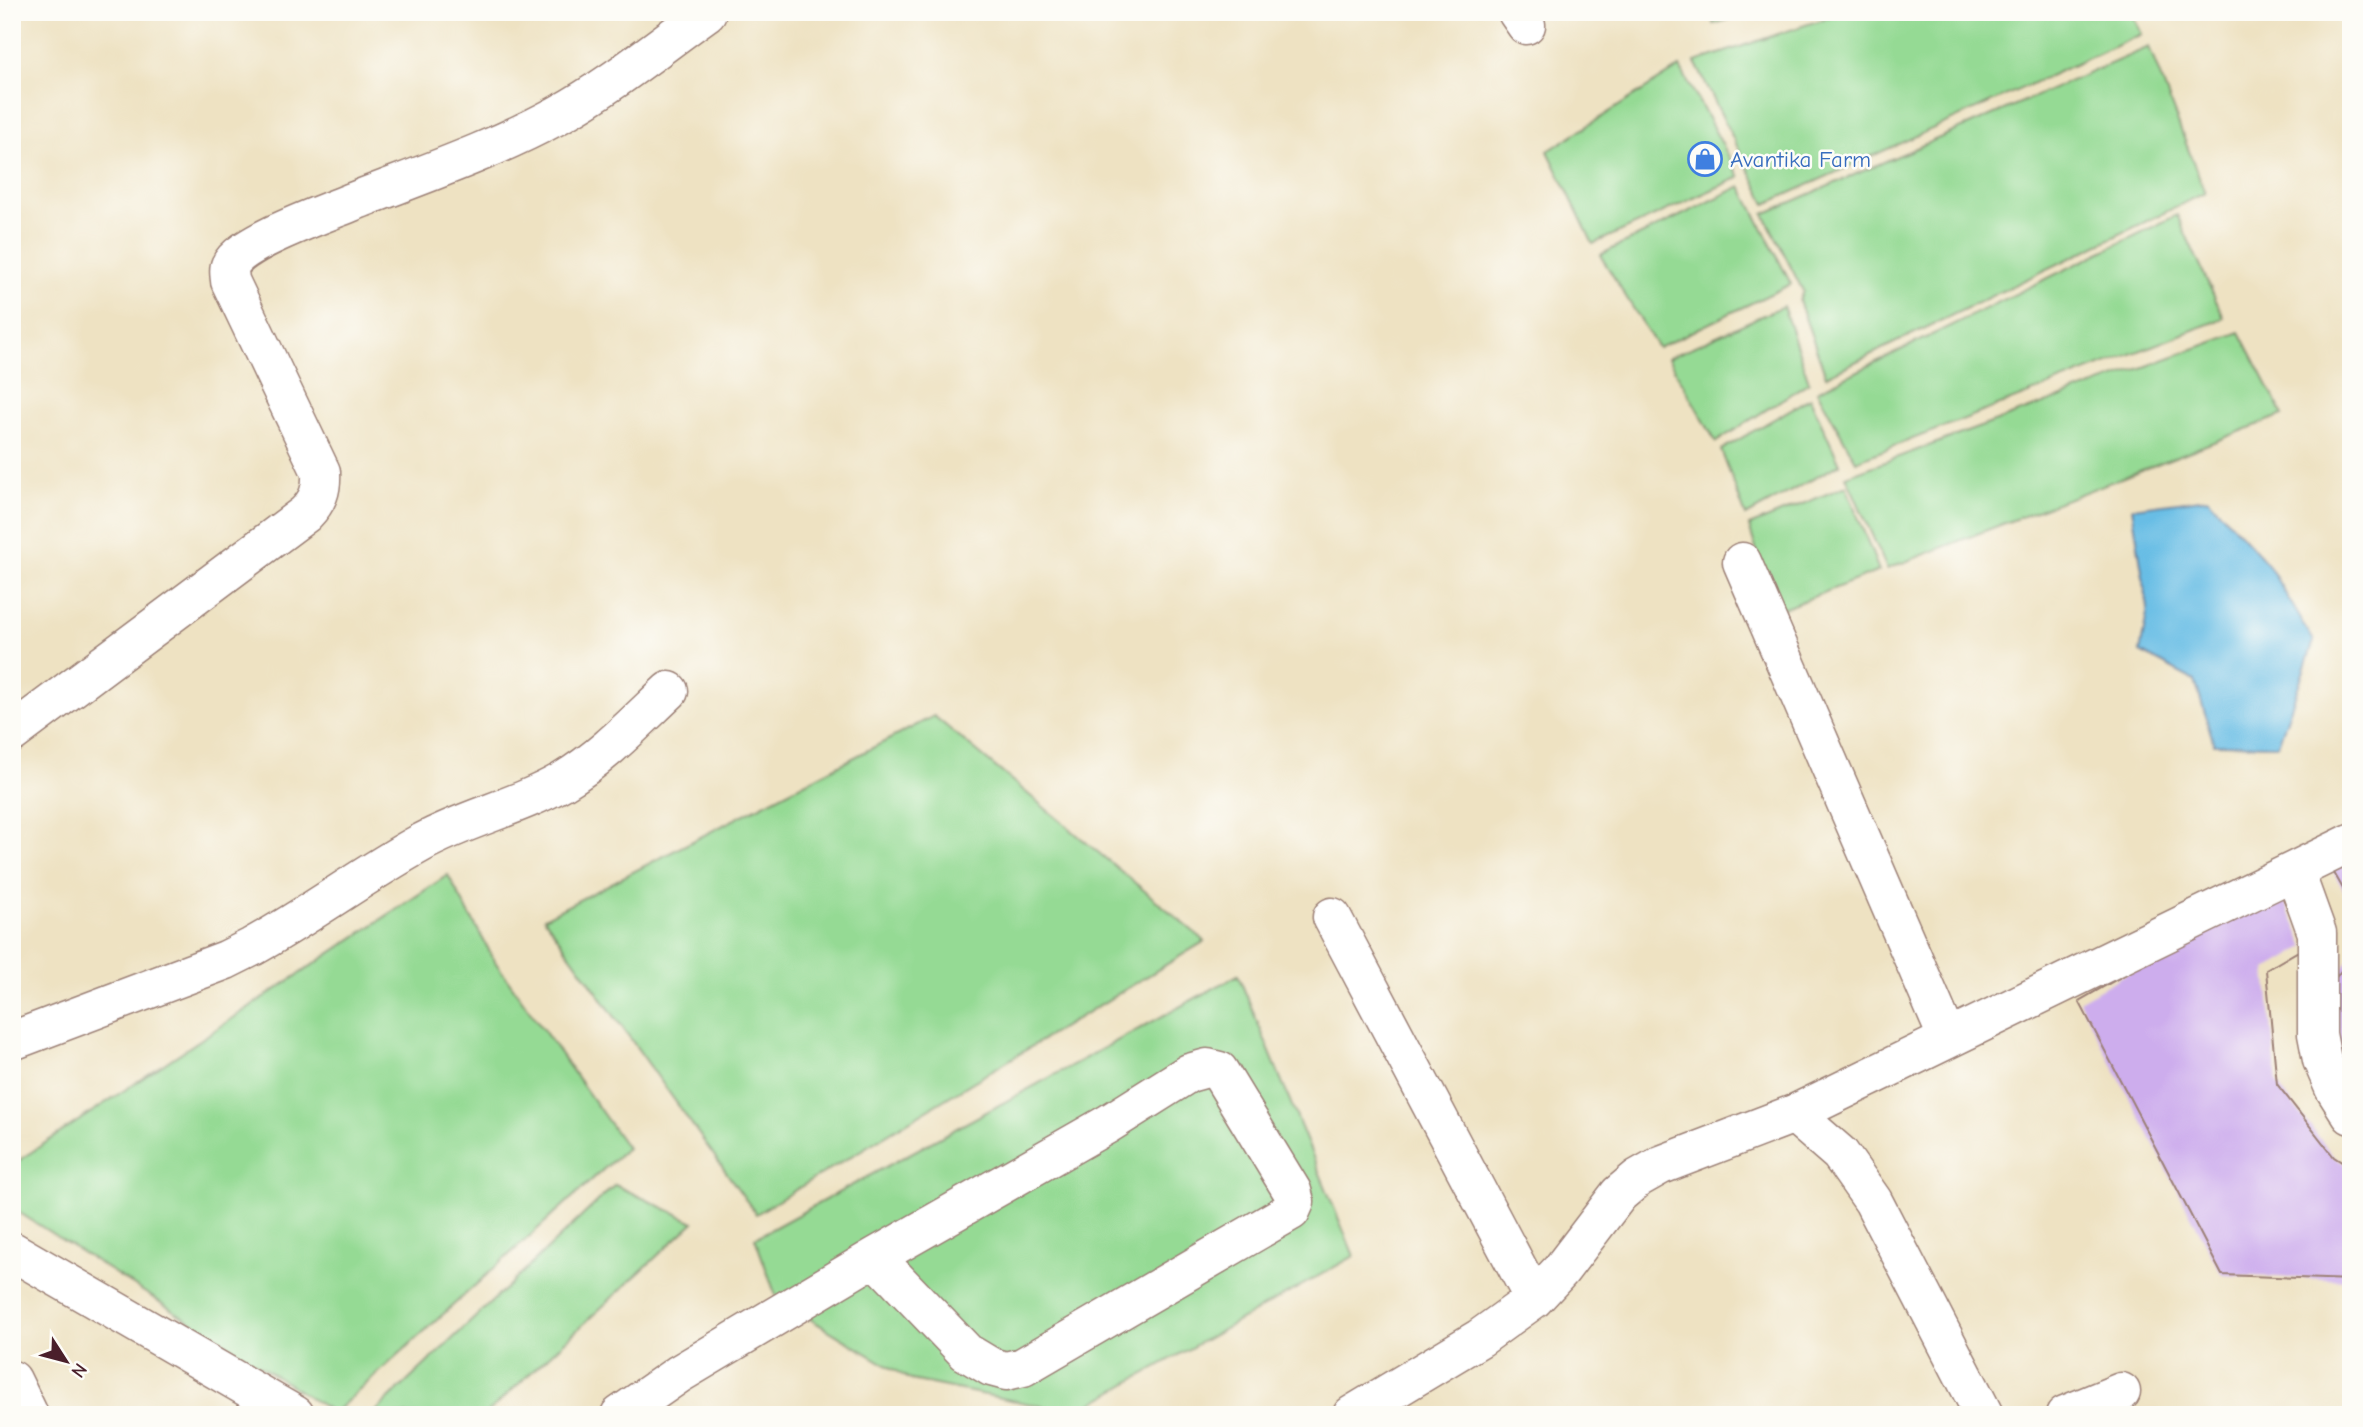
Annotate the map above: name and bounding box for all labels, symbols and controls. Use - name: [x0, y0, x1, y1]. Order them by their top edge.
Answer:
- shop icon: Avantika Farm: [1686, 140, 1724, 178]
- place label: Avantika Farm: [1730, 146, 1871, 173]
- north arrow: [32, 1326, 102, 1396]
- text: N: [66, 1359, 91, 1382]

